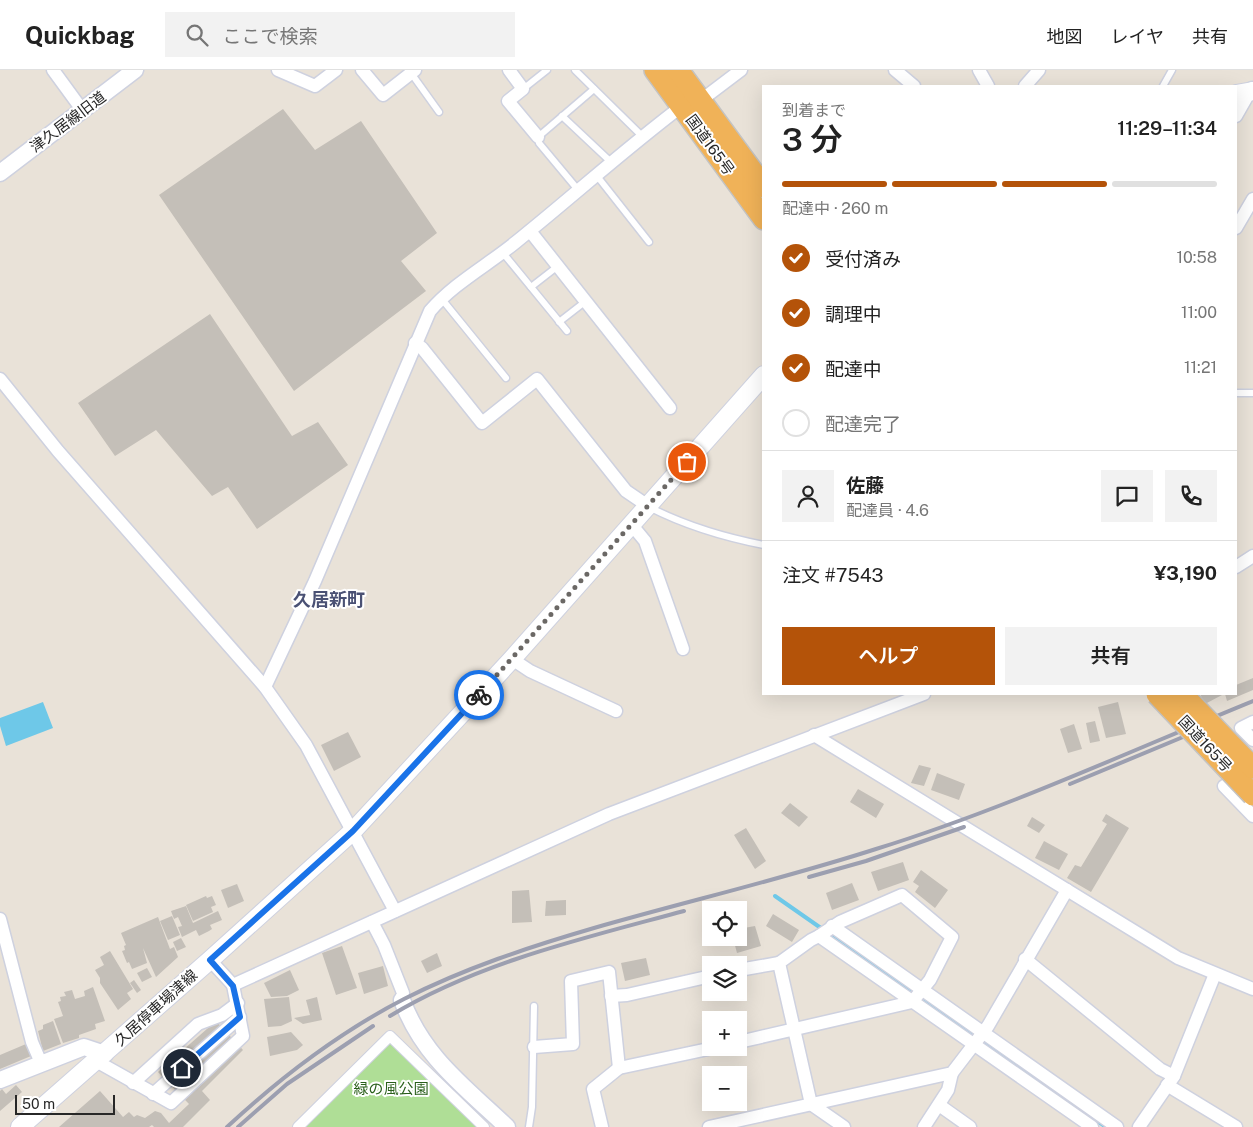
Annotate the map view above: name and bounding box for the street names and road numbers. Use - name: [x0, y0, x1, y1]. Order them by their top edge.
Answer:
- street label: 津久居線旧道: [27, 88, 109, 155]
- street label: 国道165号: [683, 111, 738, 178]
- street label: 国道165号: [1175, 712, 1235, 775]
- street label: 久居停車場津線: [111, 966, 200, 1049]

